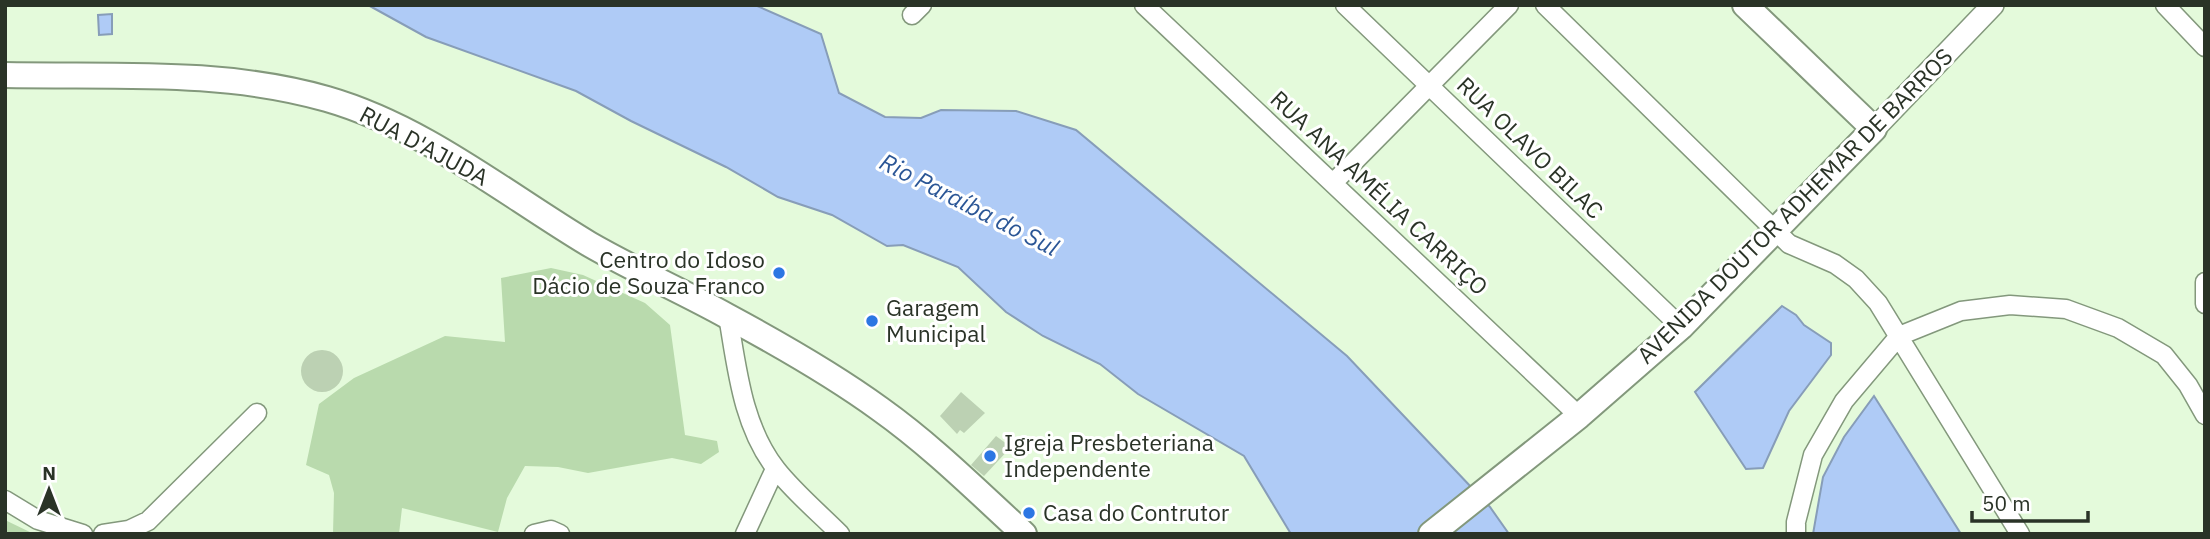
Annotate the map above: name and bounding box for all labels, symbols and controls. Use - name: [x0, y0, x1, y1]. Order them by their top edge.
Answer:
- street label: AVENIDA DOUTOR ADHEMAR DE BARROS: [1630, 41, 1959, 370]
- street label: RUA OLAVO BILAC: [1451, 70, 1610, 225]
- street label: RUA ANA AMÉLIA CARRIÇO: [1265, 84, 1495, 301]
- street label: RUA D'AJUDA: [355, 99, 494, 192]
- water label: Rio Paraíba do Sul: [875, 145, 1065, 263]
- place label: Centro do Idoso Dácio de Souza Franco: [532, 244, 765, 300]
- marker: Centro do Idoso Dácio de Souza Franco: [771, 265, 787, 281]
- place label: Garagem Municipal: [886, 292, 986, 348]
- marker: Garagem Municipal: [864, 313, 880, 329]
- place label: Igreja Presbeteriana Independente: [1004, 427, 1214, 483]
- marker: Igreja Presbeteriana Independente: [982, 448, 998, 464]
- north arrow: [14, 455, 84, 525]
- text: N: [42, 461, 56, 485]
- scale bar: [1972, 480, 2088, 524]
- text: 50 m: [1982, 489, 2031, 517]
- place label: Casa do Contrutor: [1043, 497, 1230, 527]
- marker: Casa do Contrutor: [1021, 505, 1037, 521]

